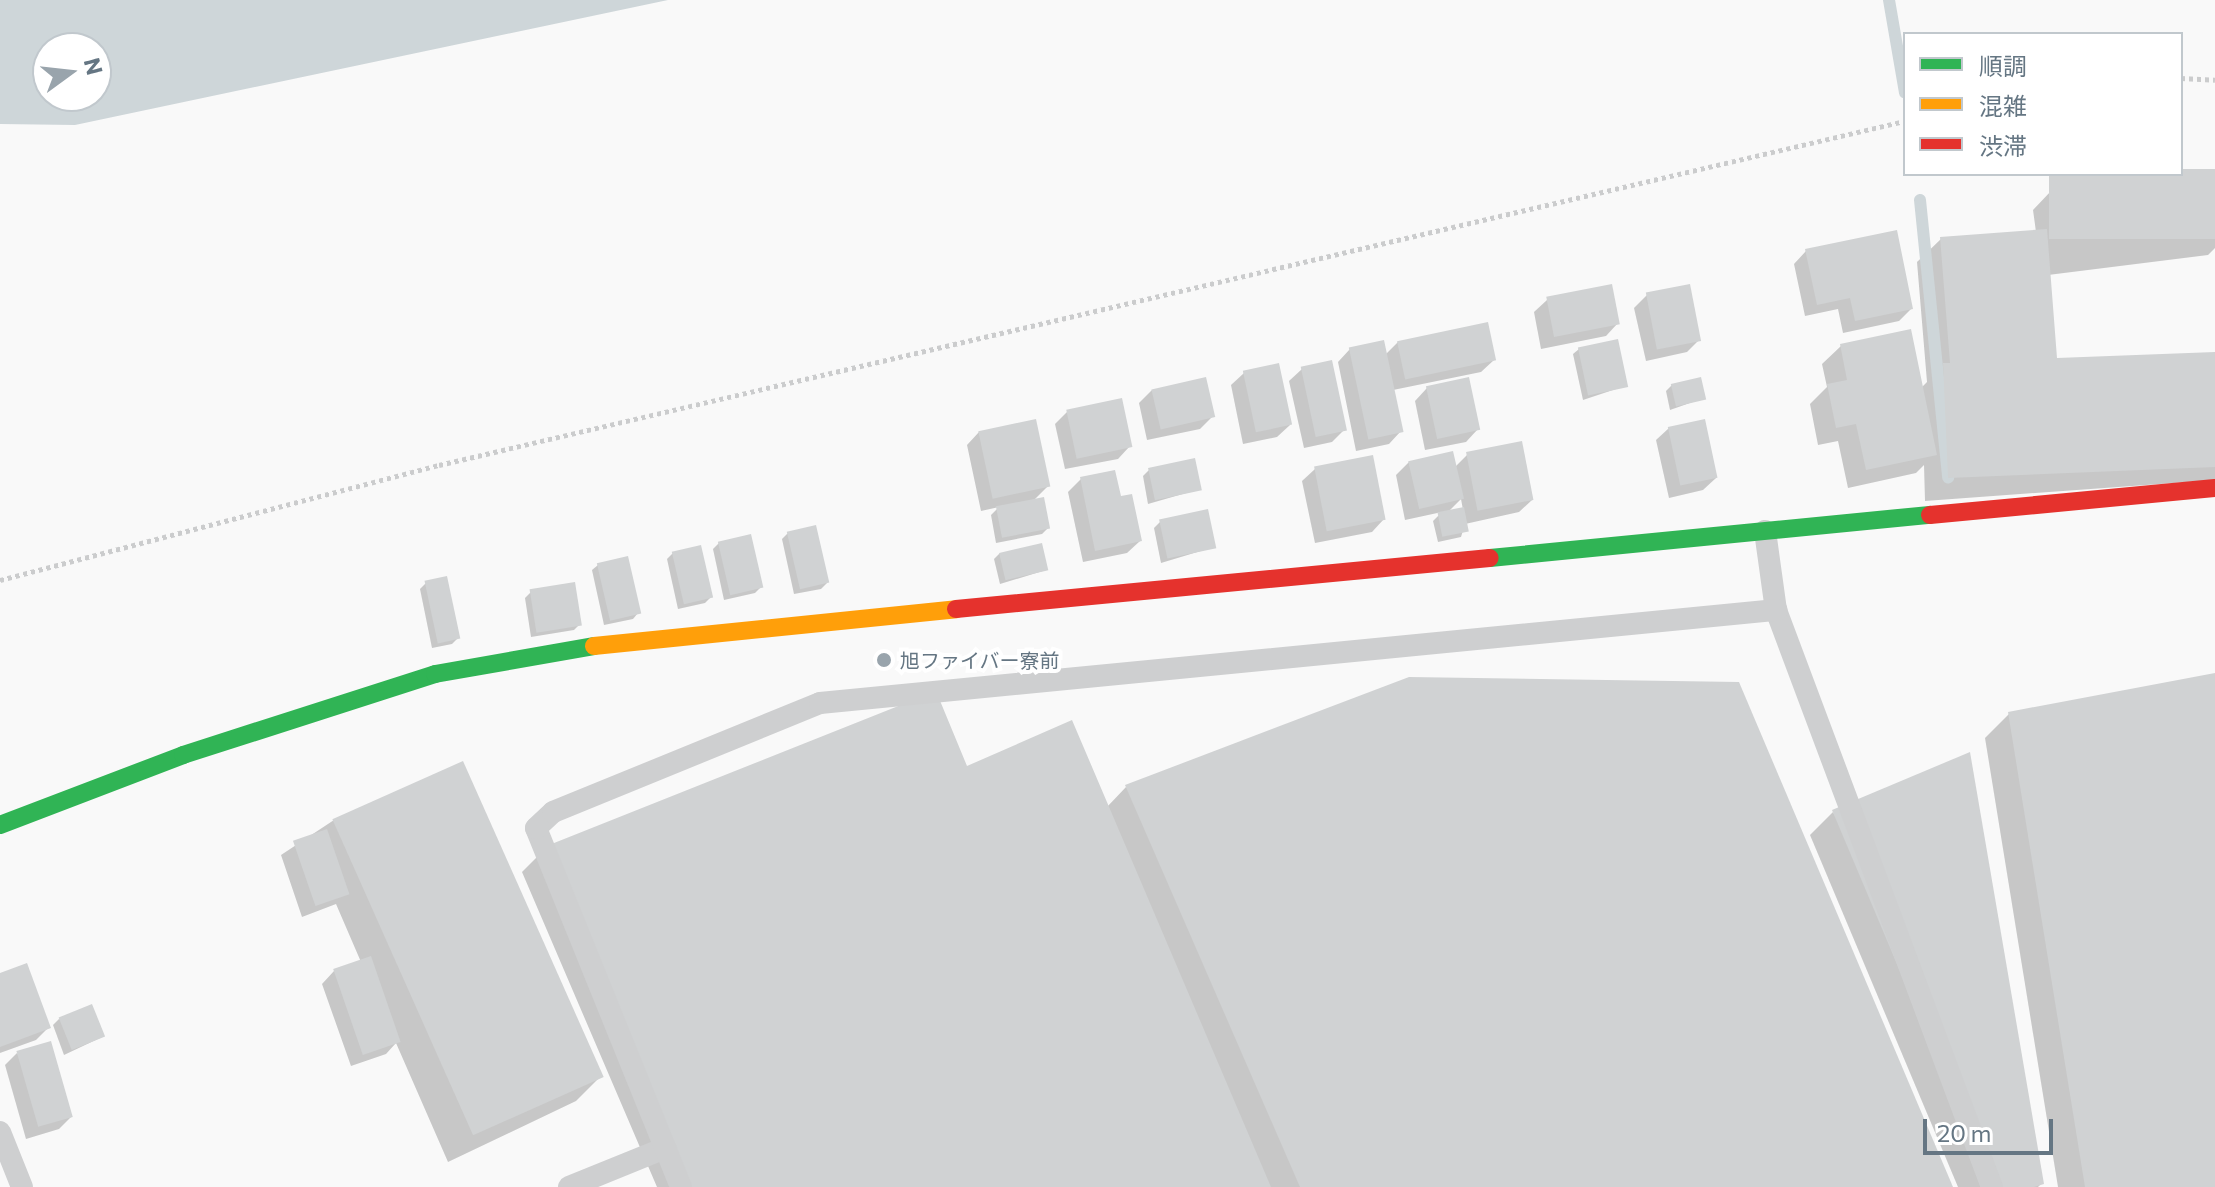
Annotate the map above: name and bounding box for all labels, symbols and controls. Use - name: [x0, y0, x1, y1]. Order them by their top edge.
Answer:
- north arrow: [32, 32, 112, 112]
- legend: [1903, 32, 2183, 176]
- text: 順調: [1979, 51, 2027, 80]
- text: N: [79, 55, 109, 78]
- text: 混雑: [1979, 91, 2027, 120]
- text: 渋滞: [1979, 131, 2027, 160]
- place label: 旭ファイバー寮前: [900, 648, 1060, 672]
- marker: 旭ファイバー寮前: [875, 651, 893, 669]
- scale bar: [1927, 1103, 2057, 1153]
- text: 20 m: [1937, 1118, 1991, 1147]

